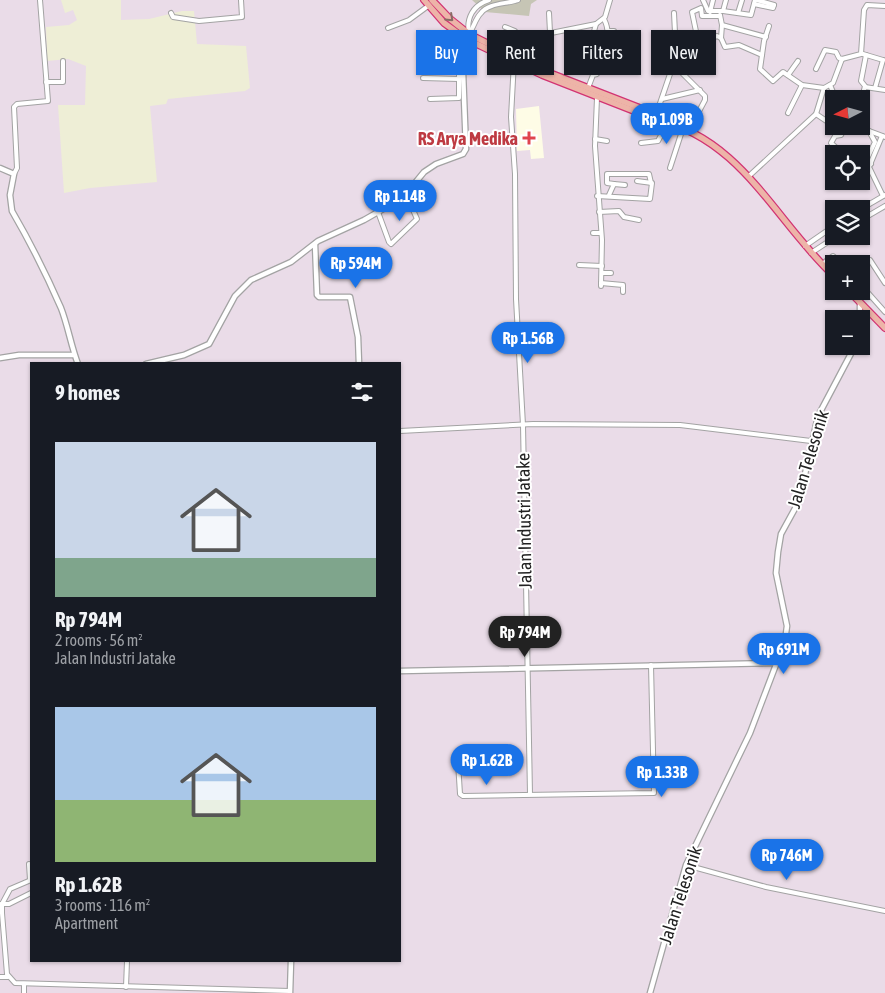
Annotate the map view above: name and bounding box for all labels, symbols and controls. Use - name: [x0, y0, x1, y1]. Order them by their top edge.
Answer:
- one-way arrow: [444, 12, 453, 21]
- chip: Buy: [416, 30, 477, 75]
- chip: Rent: [487, 30, 554, 75]
- chip: Filters: [564, 30, 641, 75]
- chip: New: [651, 30, 716, 75]
- north arrow: [825, 90, 870, 135]
- map controls: [825, 90, 870, 355]
- pin: Rp 1.09B: [615, 102, 719, 145]
- text: Rp 1.09B: [642, 110, 692, 128]
- place label: RS Arya Medika: [418, 128, 518, 149]
- marker: RS Arya Medika: [522, 131, 536, 145]
- button: locate: [825, 145, 870, 190]
- pin: Rp 1.14B: [348, 180, 452, 222]
- text: Rp 1.14B: [375, 187, 425, 205]
- button: layers: [825, 200, 870, 245]
- pin: Rp 594M: [310, 246, 402, 289]
- text: Rp 594M: [330, 254, 382, 272]
- button: +: [825, 255, 870, 300]
- button: −: [825, 310, 870, 355]
- pin: Rp 1.56B: [476, 322, 580, 364]
- text: Rp 1.56B: [503, 329, 553, 347]
- icon: filters: [348, 378, 376, 406]
- text: 9 homes: [55, 380, 120, 404]
- street label: Jalan Telesonik: [783, 407, 833, 511]
- street label: Jalan Industri Jatake: [512, 453, 536, 589]
- icon: home: [171, 475, 261, 565]
- text: Rp 794M: [55, 607, 122, 631]
- pin: Rp 794M: [479, 616, 571, 658]
- text: Rp 794M: [499, 623, 551, 641]
- text: 2 rooms · 56 m²: [55, 631, 143, 649]
- pin: Rp 691M: [738, 632, 830, 675]
- text: Rp 691M: [758, 640, 810, 658]
- text: Jalan Industri Jatake: [55, 649, 176, 667]
- icon: home: [171, 740, 261, 830]
- pin: Rp 1.62B: [435, 744, 539, 786]
- text: Rp 1.62B: [462, 751, 512, 769]
- pin: Rp 1.33B: [610, 756, 714, 798]
- text: Rp 1.33B: [637, 763, 687, 781]
- pin: Rp 746M: [741, 838, 833, 881]
- street label: Jalan Telesonik: [654, 843, 706, 947]
- text: Rp 746M: [761, 846, 813, 864]
- text: Rp 1.62B: [55, 872, 122, 896]
- text: 3 rooms · 116 m²: [55, 896, 150, 914]
- text: Apartment: [55, 914, 118, 932]

